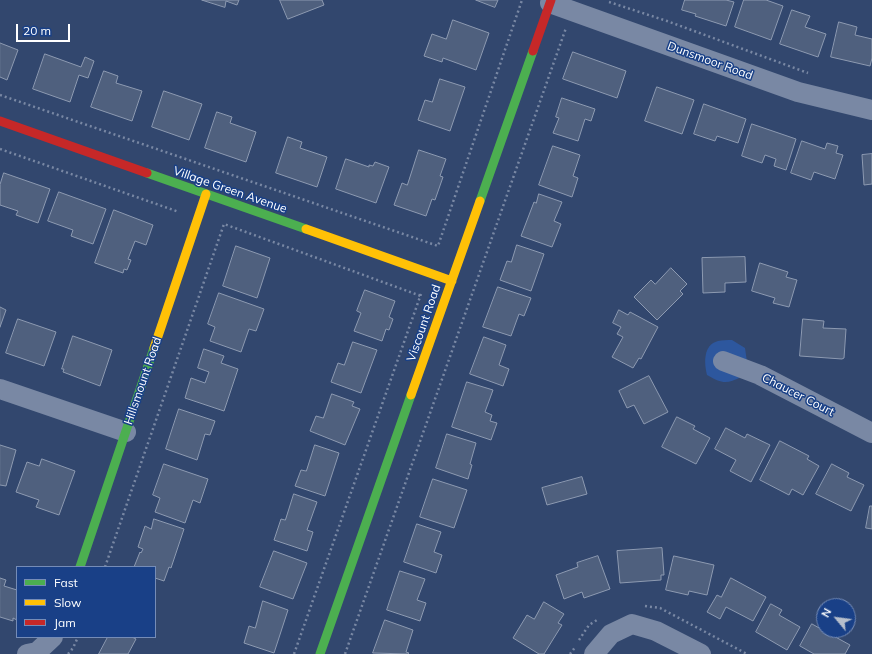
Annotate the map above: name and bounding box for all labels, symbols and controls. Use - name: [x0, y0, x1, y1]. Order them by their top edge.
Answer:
- scale bar: [18, 16, 72, 42]
- text: 20 m: [23, 23, 51, 38]
- street label: Dunsmoor Road: [665, 39, 755, 83]
- street label: Village Green Avenue: [171, 164, 289, 216]
- street label: Viscount Road: [404, 283, 444, 363]
- street label: Hillsmount Road: [121, 335, 165, 427]
- street label: Chaucer Court: [759, 371, 837, 419]
- legend: [16, 566, 156, 638]
- text: Fast: [54, 575, 78, 590]
- text: Slow: [54, 595, 82, 610]
- north arrow: [816, 598, 856, 638]
- text: N: [818, 606, 835, 620]
- text: Jam: [54, 615, 76, 630]

